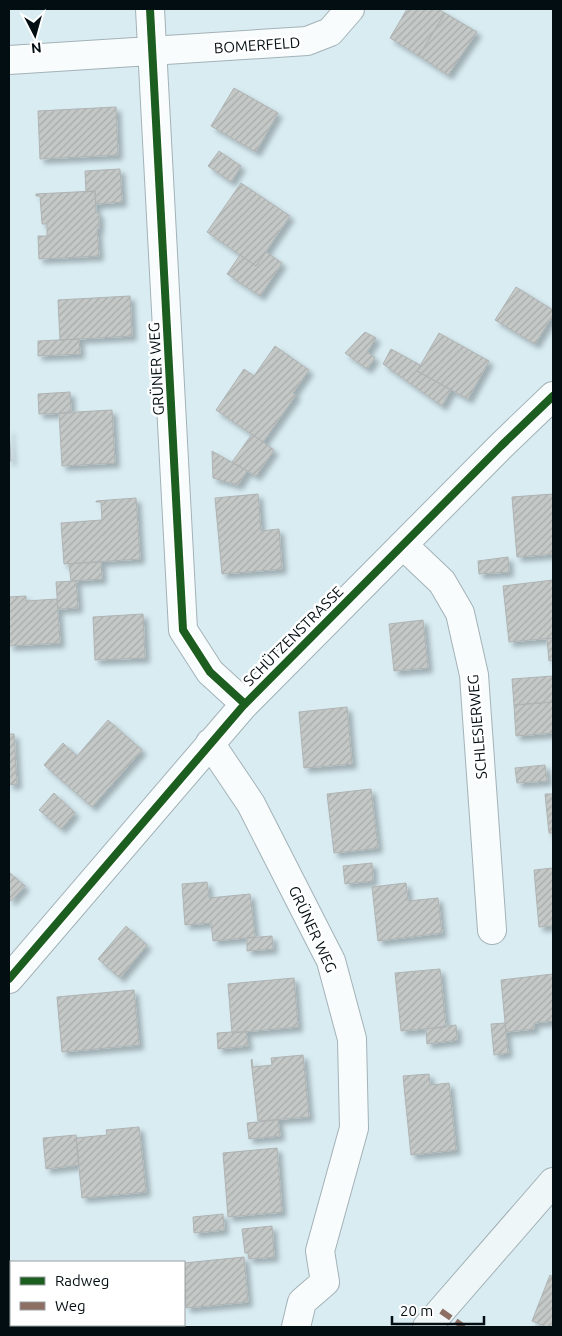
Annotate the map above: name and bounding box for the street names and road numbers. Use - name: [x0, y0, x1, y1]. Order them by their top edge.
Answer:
- street label: BOMERFELD: [213, 34, 301, 56]
- street label: GRÜNER WEG: [145, 322, 167, 416]
- street label: SCHÜTZENSTRASSE: [240, 583, 346, 689]
- street label: SCHLESIERWEG: [464, 674, 490, 780]
- street label: GRÜNER WEG: [286, 883, 340, 975]

